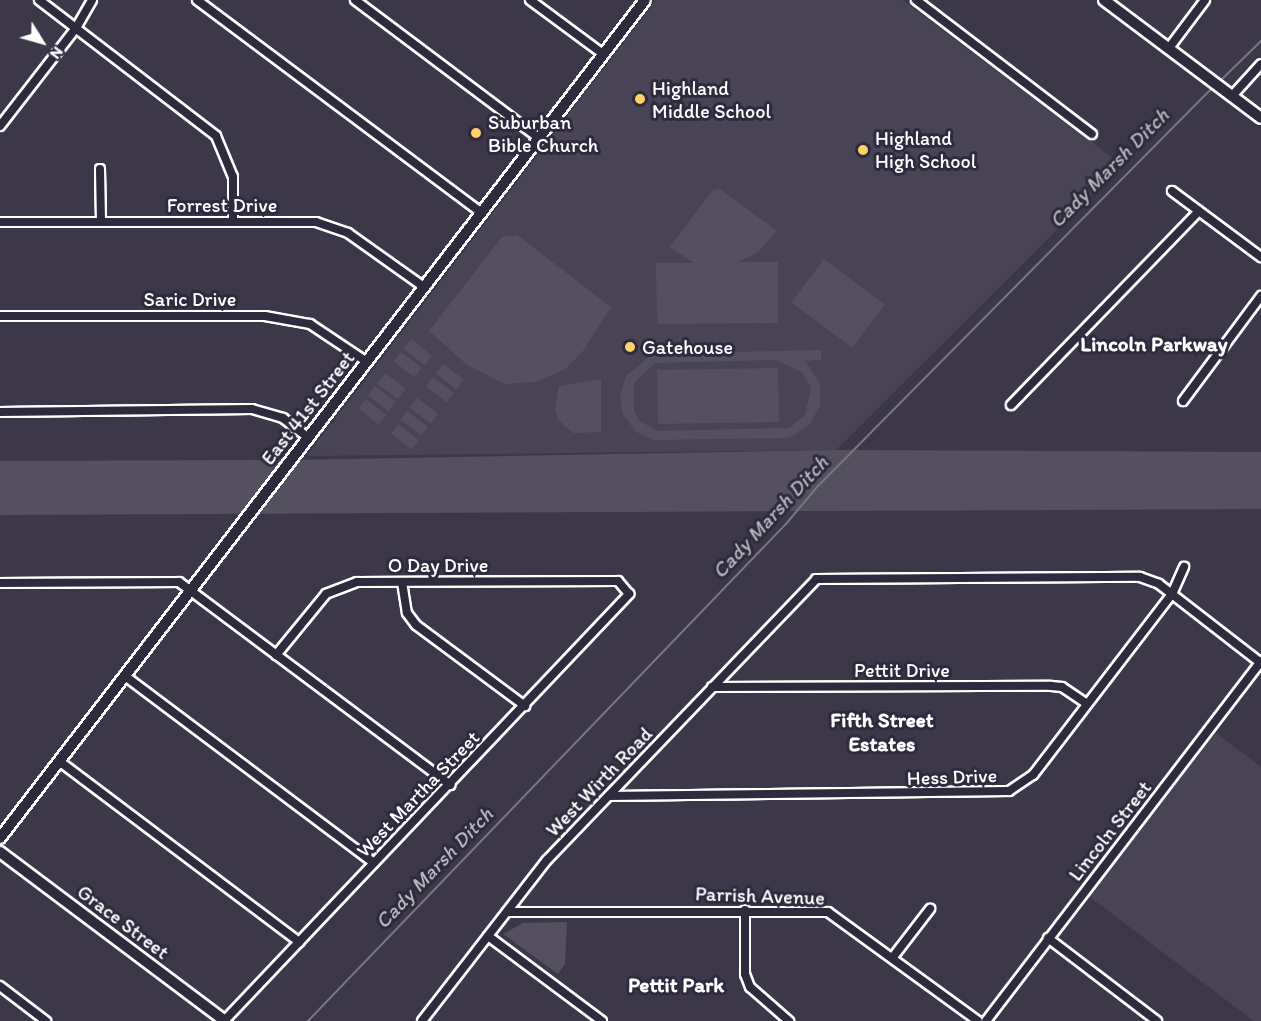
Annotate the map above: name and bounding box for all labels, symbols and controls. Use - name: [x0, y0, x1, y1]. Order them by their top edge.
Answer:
- north arrow: [12, 12, 72, 72]
- text: N: [46, 43, 68, 63]
- place label: Highland Middle School: [652, 76, 771, 123]
- marker: Highland Middle School: [633, 92, 647, 106]
- water label: Cady Marsh Ditch: [1044, 103, 1174, 233]
- place label: Suburban Bible Church: [488, 110, 598, 157]
- marker: Suburban Bible Church: [469, 126, 483, 140]
- place label: Highland High School: [875, 126, 976, 173]
- marker: Highland High School: [856, 143, 870, 157]
- street label: Forrest Drive: [167, 193, 277, 217]
- street label: Saric Drive: [143, 287, 237, 311]
- district label: Lincoln Parkway: [1081, 331, 1227, 357]
- place label: Gatehouse: [642, 335, 733, 359]
- marker: Gatehouse: [623, 340, 637, 354]
- street label: East 41st Street: [256, 346, 360, 470]
- water label: Cady Marsh Ditch: [706, 450, 834, 584]
- street label: O Day Drive: [387, 553, 489, 577]
- street label: Pettit Drive: [854, 658, 950, 682]
- district label: Fifth Street Estates: [830, 707, 934, 757]
- street label: West Wirth Road: [541, 722, 657, 842]
- street label: West Martha Street: [352, 726, 484, 862]
- street label: Hess Drive: [906, 763, 998, 791]
- street label: Lincoln Street: [1064, 776, 1156, 886]
- water label: Cady Marsh Ditch: [370, 802, 498, 934]
- street label: Grace Street: [73, 880, 173, 964]
- street label: Parrish Avenue: [695, 882, 825, 910]
- district label: Pettit Park: [628, 972, 724, 998]

